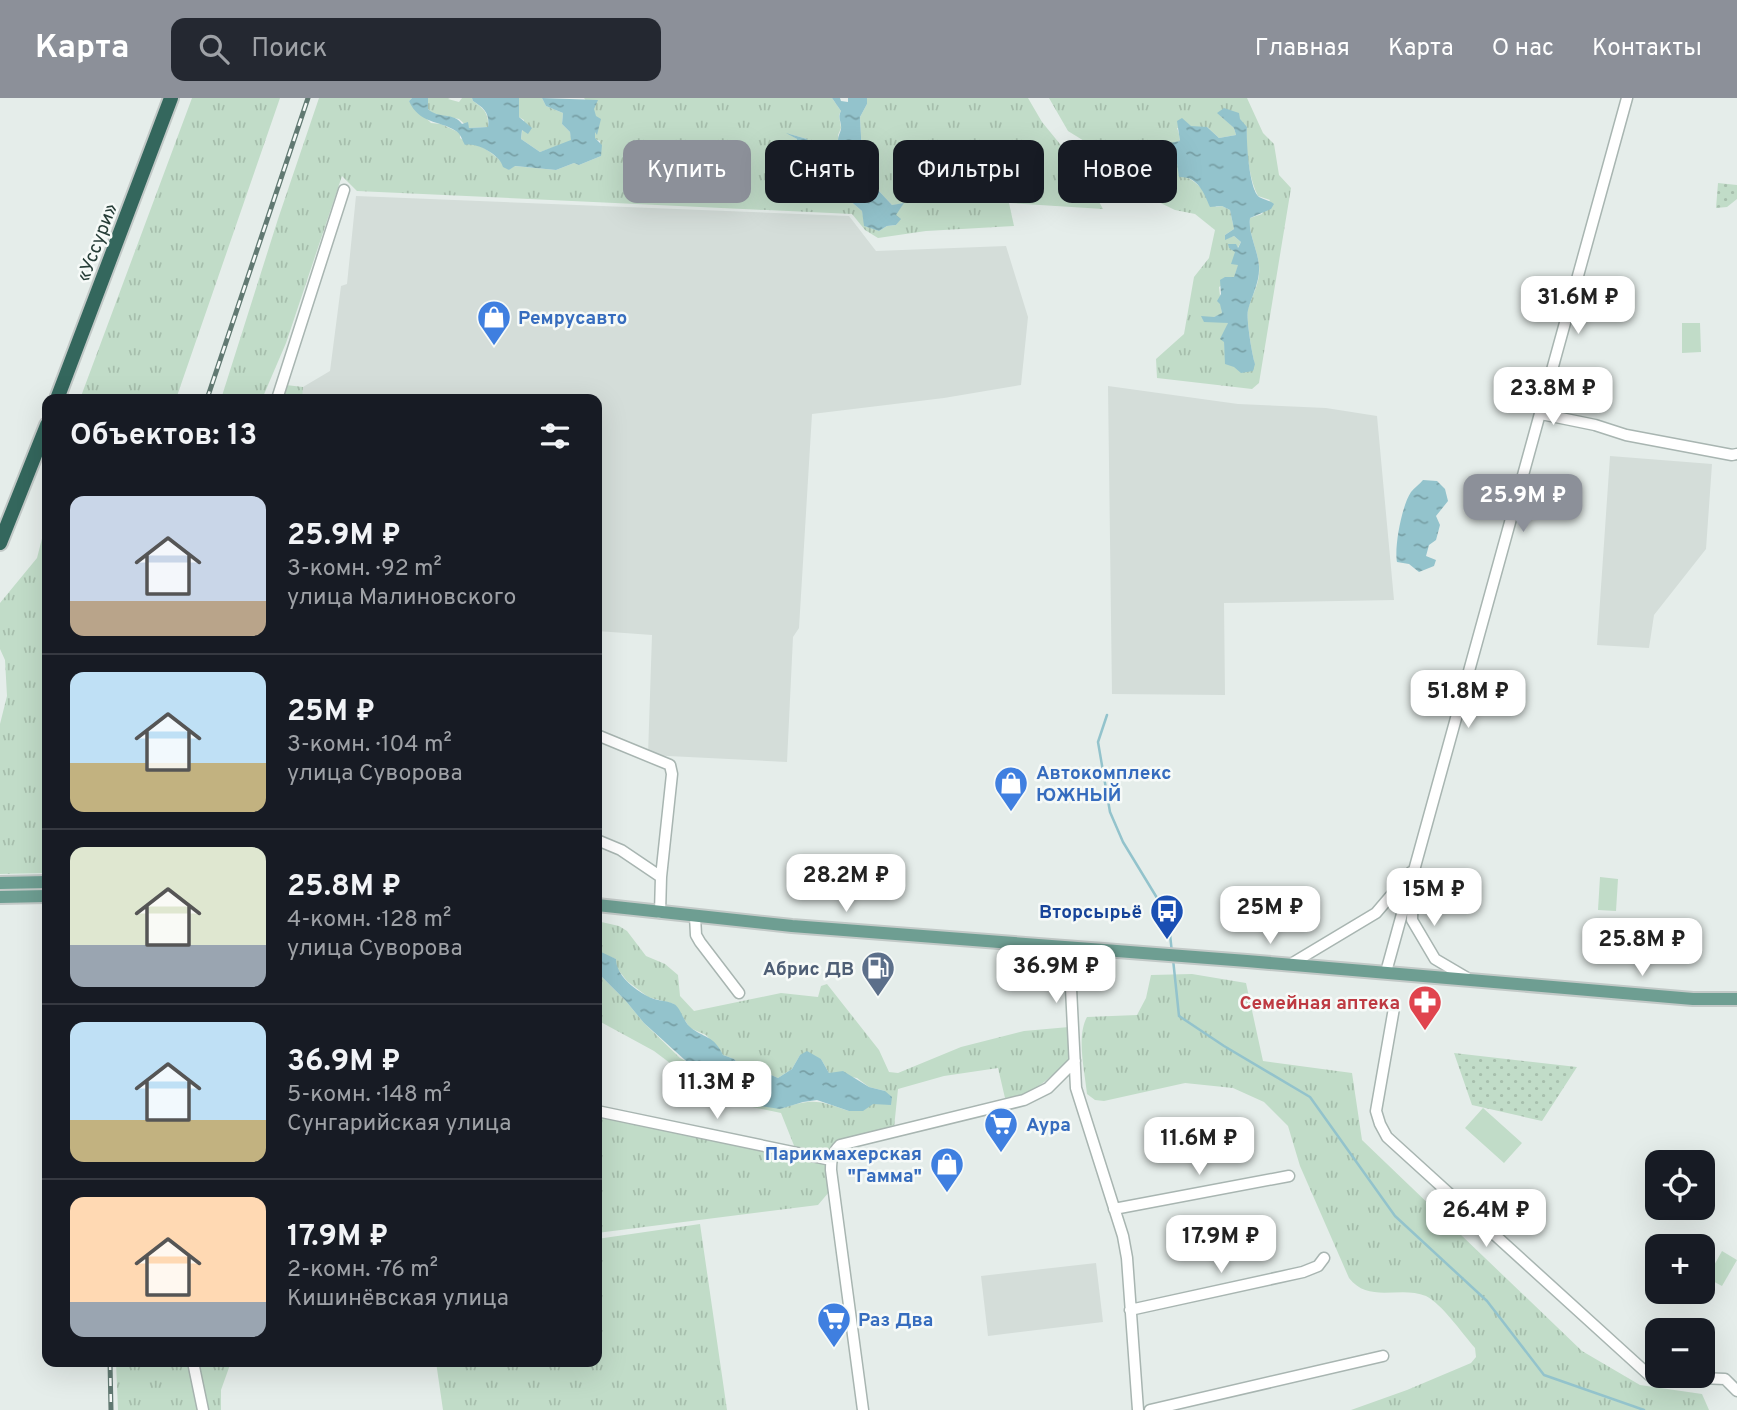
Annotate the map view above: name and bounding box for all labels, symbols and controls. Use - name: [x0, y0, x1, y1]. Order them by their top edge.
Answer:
- search box: [171, 18, 661, 81]
- text: Карта: [35, 28, 129, 70]
- icon: search: [195, 30, 233, 68]
- text: Поиск: [251, 33, 327, 66]
- text: Главная: [1255, 34, 1350, 64]
- text: Карта: [1388, 34, 1454, 64]
- text: О нас: [1492, 34, 1554, 64]
- text: Контакты: [1592, 34, 1702, 64]
- chip: Купить: [623, 140, 751, 203]
- chip: Снять: [765, 140, 879, 203]
- chip: Фильтры: [893, 140, 1044, 203]
- chip: Новое: [1058, 140, 1177, 203]
- street label: «Уссури»: [72, 200, 124, 285]
- pin: 31.6M ₽: [1513, 276, 1643, 336]
- text: 31.6M ₽: [1537, 284, 1619, 313]
- shop icon: Ремрусавто: [475, 298, 513, 347]
- place label: Ремрусавто: [518, 307, 627, 331]
- pin: 23.8M ₽: [1488, 368, 1618, 427]
- text: 23.8M ₽: [1510, 375, 1596, 404]
- icon: filters: [536, 417, 574, 455]
- text: Объектов: 13: [70, 418, 257, 455]
- pin: 25.9M ₽: [1458, 474, 1588, 534]
- text: 25.9M ₽: [1479, 482, 1567, 511]
- text: 25.9M ₽: [287, 518, 401, 555]
- icon: home: [126, 524, 210, 608]
- text: 3-комн. · 92 m²: [287, 555, 442, 584]
- text: улица Малиновского: [287, 584, 516, 613]
- pin: 51.8M ₽: [1403, 670, 1533, 730]
- text: 51.8M ₽: [1427, 678, 1509, 707]
- text: 25M ₽: [287, 694, 375, 731]
- icon: home: [126, 700, 210, 784]
- text: 3-комн. · 104 m²: [287, 731, 452, 760]
- text: улица Суворова: [287, 760, 463, 789]
- place label: Автокомплекс ЮЖНЫЙ: [1036, 762, 1172, 808]
- shop icon: Автокомплекс ЮЖНЫЙ: [992, 764, 1030, 813]
- pin: 28.2M ₽: [781, 854, 911, 914]
- text: 28.2M ₽: [802, 862, 890, 891]
- pin: 15M ₽: [1385, 868, 1483, 928]
- text: 25.8M ₽: [287, 869, 401, 906]
- icon: home: [126, 875, 210, 959]
- text: 15M ₽: [1403, 876, 1465, 905]
- pin: 25M ₽: [1221, 886, 1319, 946]
- bus stop icon: Вторсырьё: [1148, 892, 1186, 941]
- text: 25M ₽: [1236, 894, 1304, 923]
- place label: Вторсырьё: [1039, 901, 1142, 925]
- text: 4-комн. · 128 m²: [287, 906, 451, 935]
- pin: 25.8M ₽: [1577, 918, 1707, 978]
- text: 25.8M ₽: [1598, 926, 1686, 955]
- text: улица Суворова: [287, 935, 463, 964]
- pin: 36.9M ₽: [991, 946, 1121, 1005]
- fuel station icon: Абрис ДВ: [859, 949, 897, 998]
- text: 36.9M ₽: [1012, 953, 1100, 982]
- place label: Абрис ДВ: [763, 958, 854, 982]
- pharmacy icon: Семейная аптека: [1406, 983, 1444, 1032]
- place label: Семейная аптека: [1239, 992, 1400, 1016]
- text: 36.9M ₽: [287, 1044, 401, 1081]
- icon: home: [126, 1050, 210, 1134]
- pin: 11.3M ₽: [652, 1062, 782, 1121]
- text: 11.3M ₽: [678, 1069, 756, 1098]
- text: 5-комн. · 148 m²: [287, 1081, 451, 1110]
- supermarket icon: Аура: [982, 1105, 1020, 1154]
- text: Сунгарийская улица: [287, 1110, 511, 1139]
- place label: Аура: [1026, 1114, 1071, 1138]
- pin: 11.6M ₽: [1134, 1118, 1264, 1177]
- text: 11.6M ₽: [1160, 1125, 1238, 1154]
- place label: Парикмахерская "Гамма": [765, 1143, 922, 1189]
- shop icon: Парикмахерская "Гамма": [928, 1145, 966, 1194]
- map controls: [1645, 1150, 1715, 1388]
- button: locate: [1645, 1150, 1715, 1220]
- pin: 26.4M ₽: [1421, 1190, 1551, 1249]
- text: 26.4M ₽: [1442, 1197, 1530, 1226]
- pin: 17.9M ₽: [1156, 1216, 1286, 1275]
- text: 17.9M ₽: [287, 1219, 388, 1256]
- text: 17.9M ₽: [1182, 1223, 1260, 1252]
- icon: home: [126, 1225, 210, 1309]
- button: +: [1645, 1234, 1715, 1304]
- text: 2-комн. · 76 m²: [287, 1256, 438, 1285]
- text: Кишинёвская улица: [287, 1285, 509, 1314]
- supermarket icon: Раз Два: [815, 1300, 853, 1349]
- place label: Раз Два: [858, 1309, 933, 1333]
- button: −: [1645, 1318, 1715, 1388]

